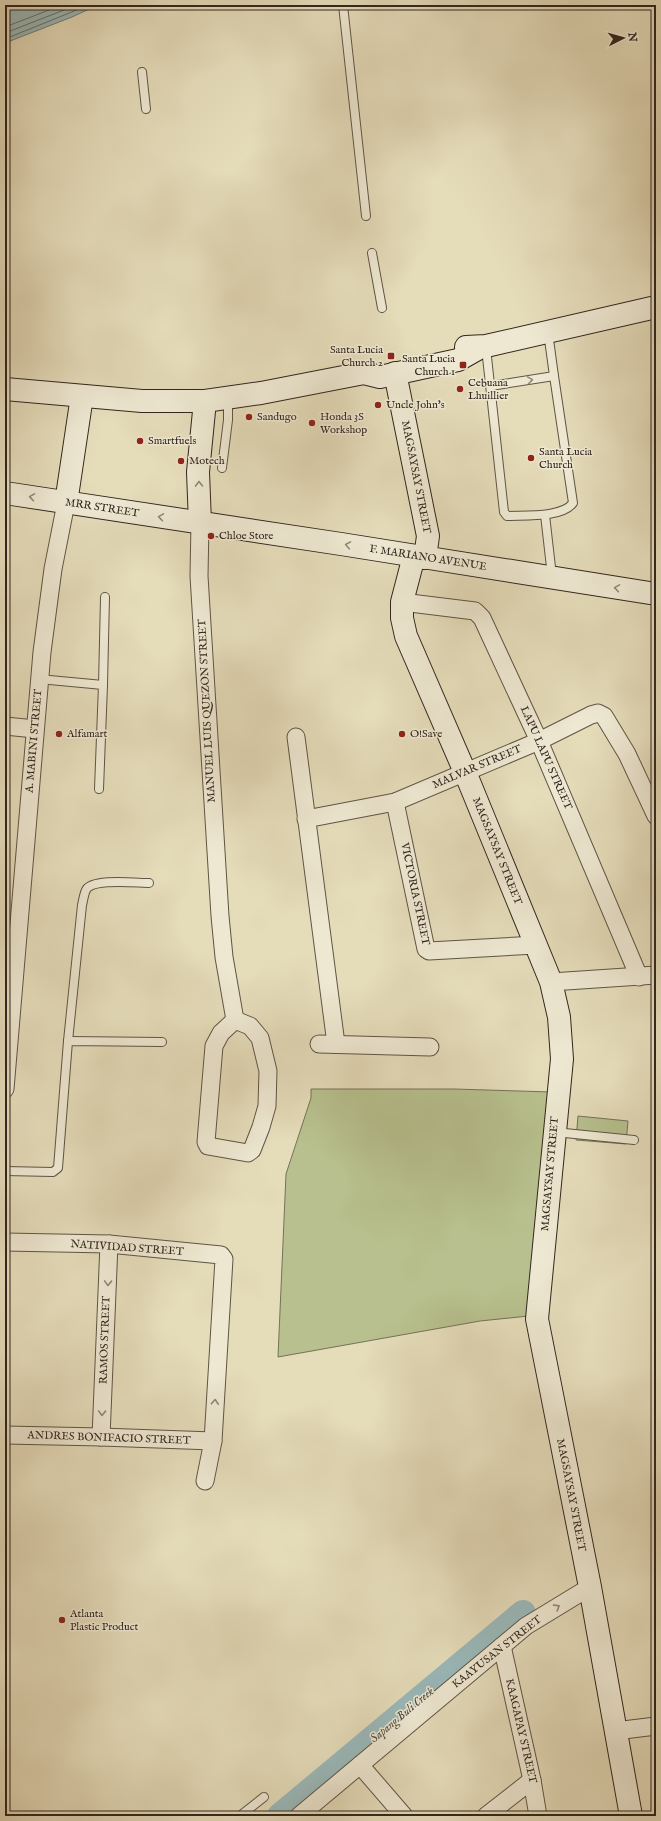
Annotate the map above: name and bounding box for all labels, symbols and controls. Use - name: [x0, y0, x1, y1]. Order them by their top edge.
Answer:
- north arrow: [603, 18, 643, 58]
- text: N: [624, 31, 639, 43]
- place label: Santa Lucia Church 2: [330, 343, 383, 370]
- marker: Santa Lucia Church 2: [386, 351, 396, 361]
- place label: Santa Lucia Church 1: [402, 352, 455, 379]
- marker: Santa Lucia Church 1: [458, 360, 468, 370]
- place label: Cebuana Lhuillier: [468, 376, 508, 403]
- one-way arrow: [527, 376, 533, 385]
- marker: Cebuana Lhuillier: [455, 384, 465, 394]
- place label: Uncle John's: [386, 398, 445, 412]
- marker: Uncle John's: [373, 400, 383, 410]
- place label: Sandugo: [257, 410, 297, 424]
- place label: Honda 3S Workshop: [320, 410, 367, 437]
- marker: Sandugo: [244, 412, 254, 422]
- marker: Honda 3S Workshop: [307, 418, 317, 428]
- street label: MAGSAYSAY STREET: [398, 419, 434, 535]
- place label: Smartfuels: [148, 434, 196, 448]
- marker: Smartfuels: [135, 436, 145, 446]
- place label: Santa Lucia Church: [539, 445, 592, 472]
- marker: Santa Lucia Church: [526, 453, 536, 463]
- place label: Motech: [189, 454, 225, 468]
- marker: Motech: [176, 456, 186, 466]
- one-way arrow: [194, 481, 203, 487]
- one-way arrow: [29, 493, 36, 502]
- street label: MRR STREET: [64, 495, 140, 521]
- one-way arrow: [158, 513, 164, 522]
- place label: Chloe Store: [219, 529, 273, 543]
- marker: Chloe Store: [206, 531, 216, 541]
- one-way arrow: [345, 541, 351, 550]
- street label: F. MARIANO AVENUE: [368, 542, 488, 574]
- one-way arrow: [614, 584, 621, 593]
- street label: MANUEL LUIS QUEZON STREET: [195, 619, 219, 803]
- street label: A. MABINI STREET: [22, 689, 46, 794]
- street label: LAPU LAPU STREET: [517, 704, 575, 812]
- place label: Alfamart: [66, 727, 107, 741]
- place label: O!Save: [410, 727, 442, 741]
- marker: Alfamart: [54, 729, 64, 739]
- marker: O!Save: [397, 729, 407, 739]
- street label: MALVAR STREET: [430, 742, 524, 792]
- street label: MAGSAYSAY STREET: [469, 795, 525, 907]
- street label: VICTORIA STREET: [397, 840, 433, 947]
- street label: MAGSAYSAY STREET: [538, 1116, 562, 1232]
- street label: NATIVIDAD STREET: [70, 1237, 184, 1259]
- one-way arrow: [103, 1280, 112, 1286]
- street label: RAMOS STREET: [96, 1296, 114, 1384]
- one-way arrow: [211, 1399, 219, 1405]
- one-way arrow: [98, 1410, 107, 1416]
- street label: ANDRES BONIFACIO STREET: [26, 1428, 191, 1448]
- street label: MAGSAYSAY STREET: [553, 1437, 589, 1553]
- one-way arrow: [553, 1605, 560, 1612]
- place label: Atlanta Plastic Product: [69, 1607, 138, 1634]
- street label: KAAYUSAN STREET: [449, 1613, 545, 1691]
- marker: Atlanta Plastic Product: [57, 1615, 67, 1625]
- street label: KAAGAPAY STREET: [502, 1677, 540, 1785]
- water label: Sapang Buli Creek: [367, 1684, 438, 1747]

